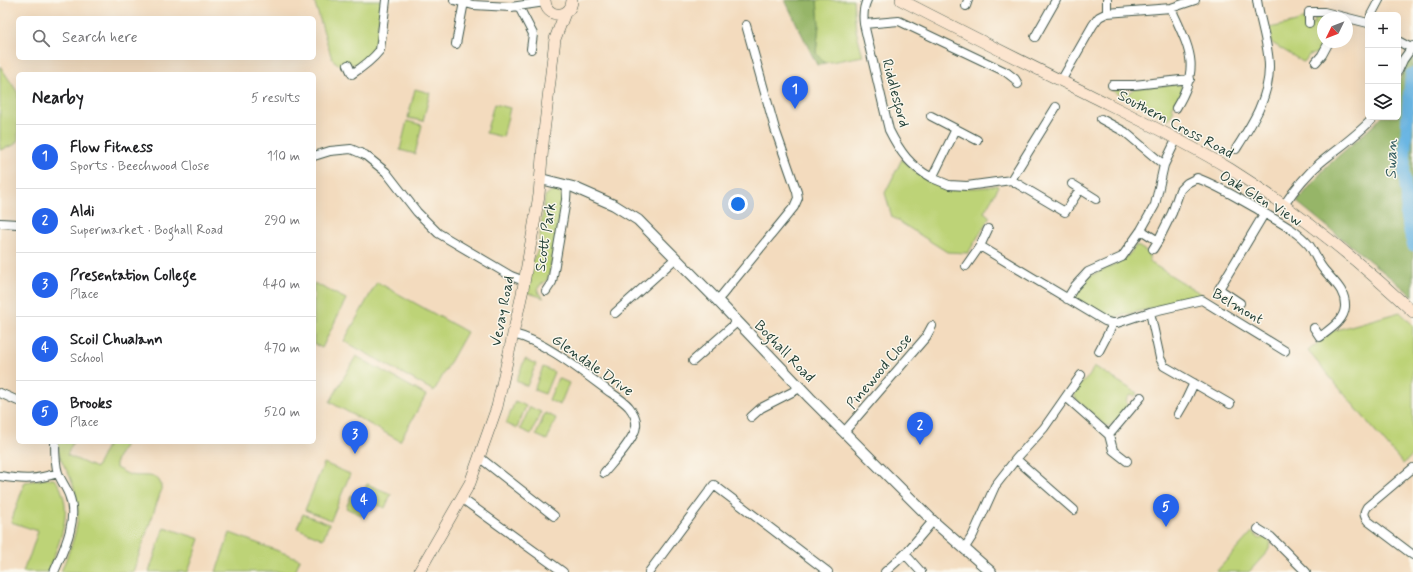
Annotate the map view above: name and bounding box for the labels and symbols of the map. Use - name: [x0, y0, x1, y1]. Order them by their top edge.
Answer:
- north arrow: [1317, 12, 1353, 48]
- street label: Riddlesford: [874, 57, 914, 130]
- pin: 1: [782, 76, 808, 109]
- street label: Southern Cross Road: [1114, 86, 1237, 164]
- water label: Swan: [1381, 138, 1402, 179]
- street label: Oak Glen View: [1215, 166, 1306, 232]
- your location: [728, 194, 748, 214]
- street label: Scott Park: [531, 201, 561, 273]
- street label: Vevay Road: [486, 274, 520, 348]
- street label: Belmont: [1208, 284, 1267, 330]
- street label: Boghall Road: [749, 316, 819, 388]
- street label: Glendale Drive: [547, 330, 638, 402]
- street label: Pinewood Close: [842, 330, 917, 414]
- pin: 2: [907, 412, 933, 445]
- pin: 3: [342, 421, 368, 454]
- pin: 4: [351, 487, 377, 520]
- pin: 5: [1153, 494, 1179, 527]

